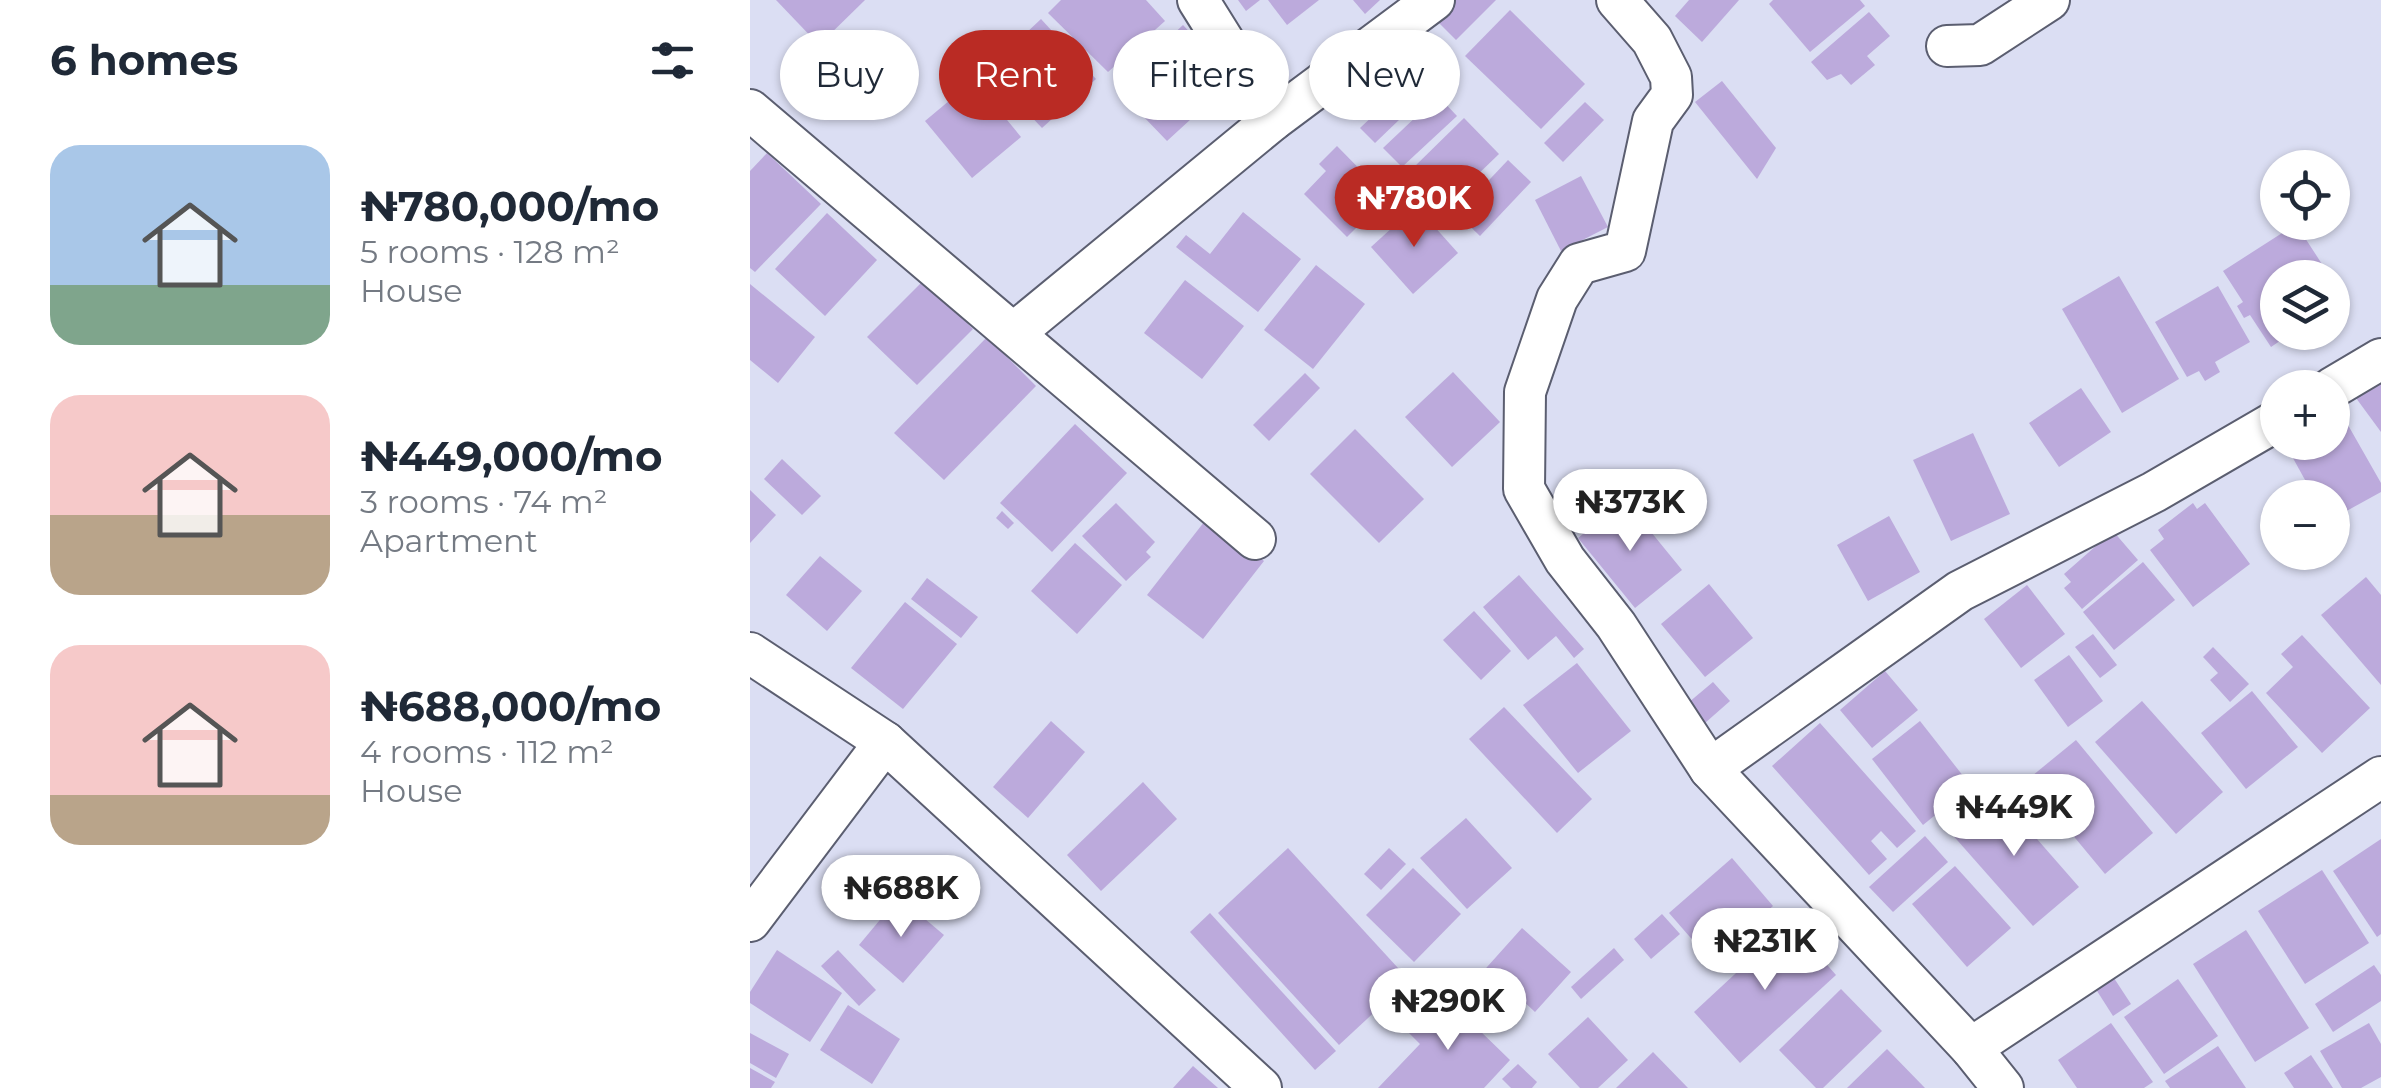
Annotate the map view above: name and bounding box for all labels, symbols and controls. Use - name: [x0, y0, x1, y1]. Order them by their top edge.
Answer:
- chip: Buy: [780, 30, 919, 120]
- chip: Rent: [939, 30, 1093, 120]
- chip: Filters: [1113, 30, 1289, 120]
- chip: New: [1309, 30, 1460, 120]
- icon: filters: [645, 33, 700, 88]
- text: 6 homes: [50, 34, 238, 86]
- map controls: [2260, 150, 2350, 570]
- button: locate: [2260, 150, 2350, 240]
- pin: ₦780K: [1344, 165, 1484, 250]
- text: ₦780K: [1357, 178, 1471, 217]
- text: ₦780,000/mo: [360, 180, 659, 232]
- icon: home: [130, 185, 250, 305]
- text: 5 rooms · 128 m²: [360, 232, 620, 271]
- button: layers: [2260, 260, 2350, 350]
- text: House: [360, 271, 463, 310]
- button: +: [2260, 370, 2350, 460]
- text: ₦449,000/mo: [360, 430, 663, 482]
- icon: home: [130, 435, 250, 555]
- pin: ₦373K: [1560, 469, 1700, 554]
- button: −: [2260, 480, 2350, 570]
- text: 3 rooms · 74 m²: [360, 482, 607, 521]
- text: ₦373K: [1575, 482, 1685, 521]
- text: Apartment: [360, 521, 538, 560]
- text: ₦688,000/mo: [360, 680, 661, 732]
- icon: home: [130, 685, 250, 805]
- text: 4 rooms · 112 m²: [360, 732, 614, 771]
- text: House: [360, 771, 463, 810]
- pin: ₦449K: [1944, 774, 2084, 859]
- text: ₦449K: [1956, 787, 2072, 826]
- pin: ₦688K: [831, 855, 971, 940]
- text: ₦688K: [843, 868, 959, 907]
- pin: ₦231K: [1695, 908, 1835, 993]
- text: ₦231K: [1714, 921, 1816, 960]
- pin: ₦290K: [1378, 968, 1518, 1053]
- text: ₦290K: [1391, 981, 1505, 1020]

